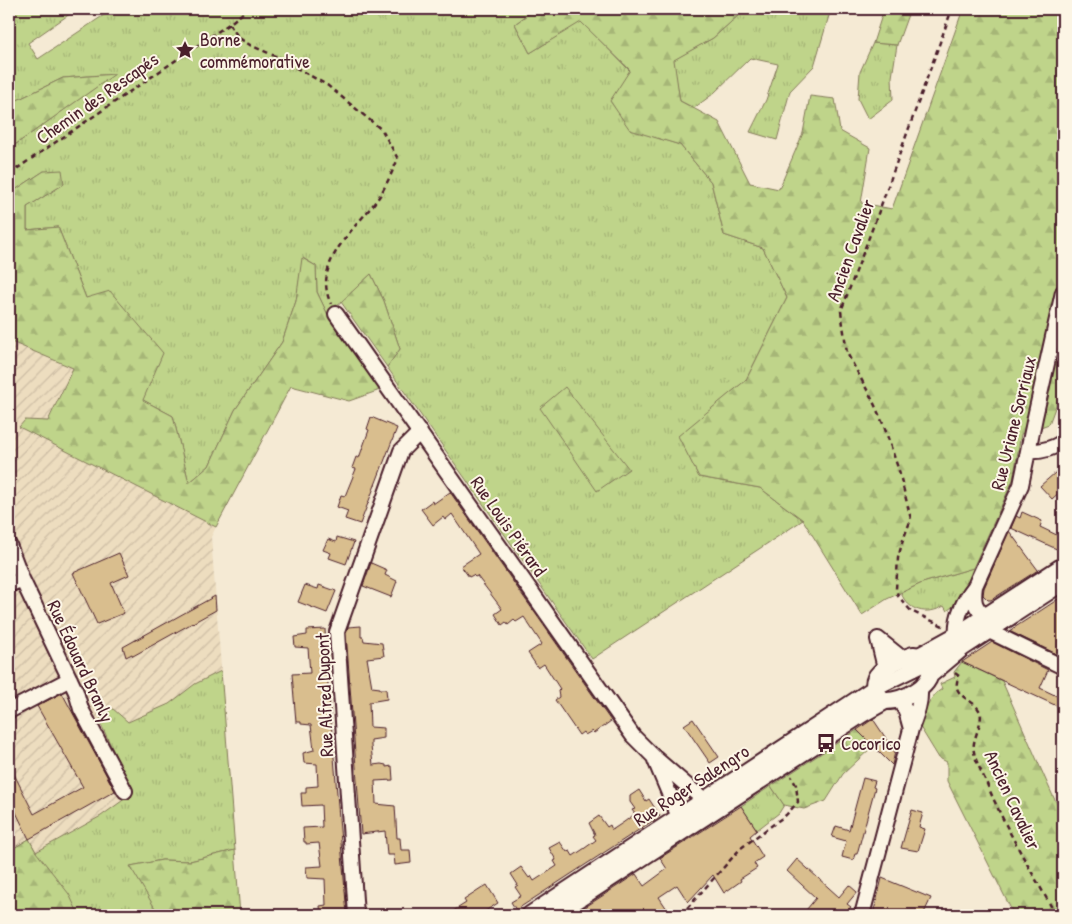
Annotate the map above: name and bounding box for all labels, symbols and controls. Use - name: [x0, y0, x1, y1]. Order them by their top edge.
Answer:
- place label: Borne commémorative: [200, 26, 310, 74]
- place icon: Borne commémorative: [174, 39, 196, 61]
- street label: Chemin des Rescapés: [31, 46, 163, 150]
- street label: Ancien Cavalier: [819, 195, 881, 305]
- street label: Rue Uriane Sorriaux: [984, 353, 1042, 493]
- street label: Rue Louis Piérard: [465, 471, 554, 582]
- street label: Rue Édouard Branly: [41, 596, 121, 726]
- street label: Rue Alfred Dupont: [309, 632, 339, 757]
- place label: Cocorico: [841, 730, 901, 756]
- bus stop icon: Cocorico: [815, 732, 837, 754]
- street label: Rue Roger Salengro: [628, 738, 754, 832]
- street label: Ancien Cavalier: [979, 746, 1048, 855]

